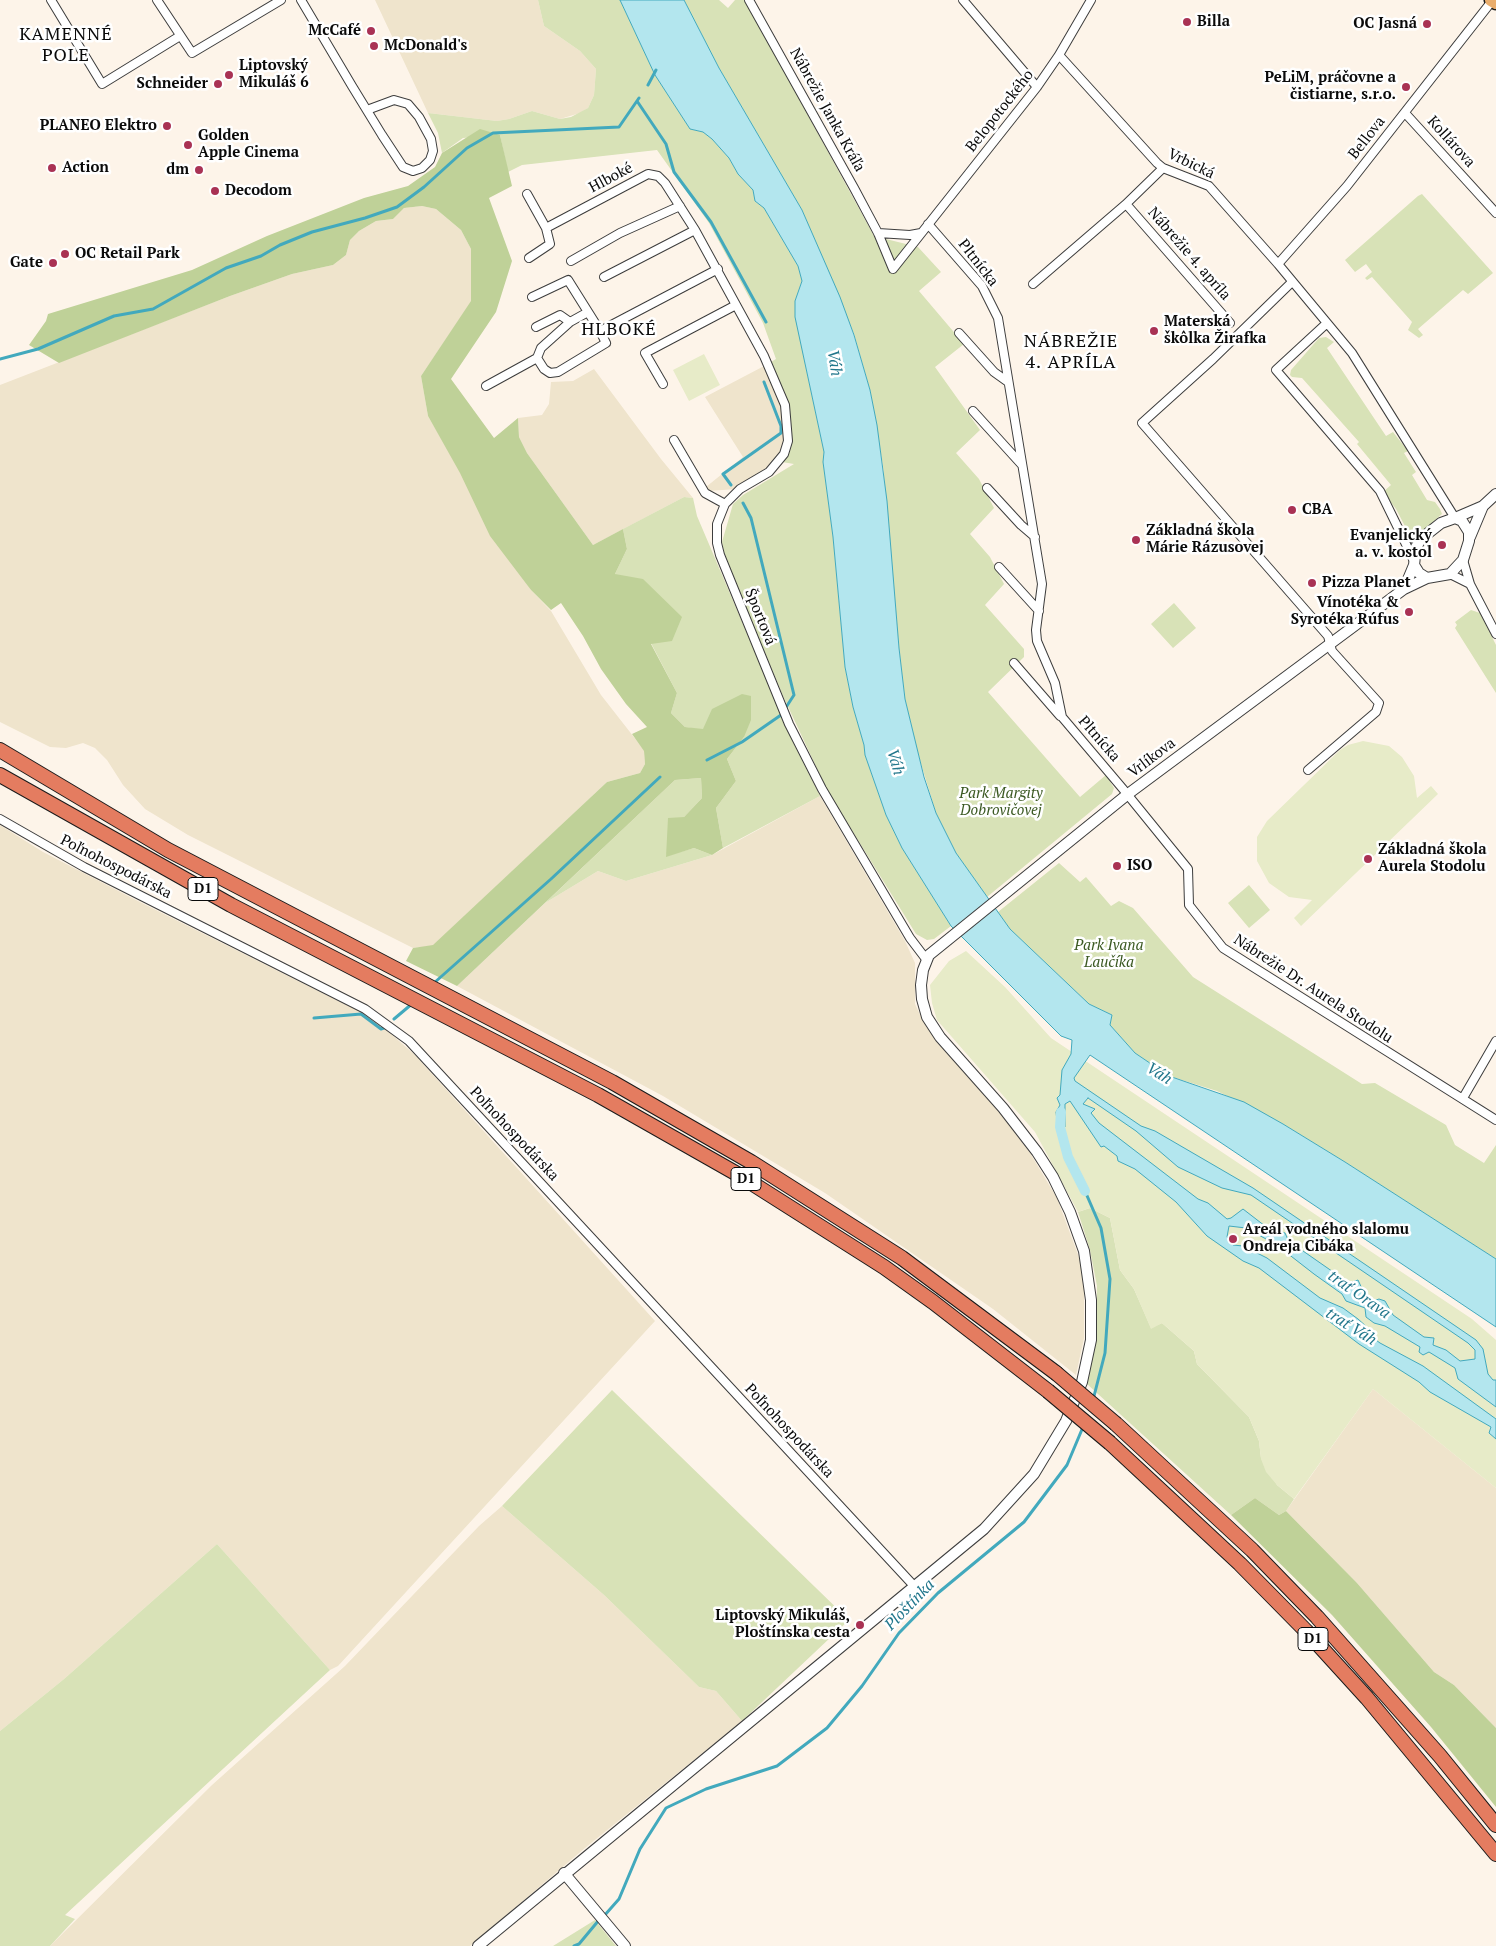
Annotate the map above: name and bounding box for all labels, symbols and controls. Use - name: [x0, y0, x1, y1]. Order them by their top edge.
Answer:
- place label: Billa: [1197, 13, 1230, 31]
- place label: OC Jasná: [1353, 15, 1417, 33]
- marker: Billa: [1181, 16, 1193, 28]
- marker: OC Jasná: [1421, 18, 1433, 30]
- place label: McCafé: [308, 22, 361, 40]
- district label: KAMENNÉ POLE: [18, 24, 114, 66]
- marker: McCafé: [365, 25, 377, 37]
- place label: McDonald's: [384, 37, 467, 55]
- marker: McDonald's: [368, 40, 380, 52]
- street label: Nábrežie Janka Kráľa: [786, 45, 868, 175]
- place label: Liptovský Mikuláš 6: [239, 57, 309, 92]
- street label: Belopotockého: [962, 66, 1038, 156]
- marker: Liptovský Mikuláš 6: [223, 69, 235, 81]
- place label: PeLiM, práčovne a čistiarne, s.r.o.: [1265, 69, 1396, 104]
- place label: Schneider: [137, 75, 208, 93]
- marker: Schneider: [212, 78, 224, 90]
- marker: PeLiM, práčovne a čistiarne, s.r.o.: [1400, 81, 1412, 93]
- street label: Bellova: [1345, 113, 1389, 163]
- street label: Kollárova: [1423, 113, 1479, 171]
- place label: PLANEO Elektro: [40, 117, 157, 135]
- marker: PLANEO Elektro: [161, 120, 173, 132]
- place label: Golden Apple Cinema: [198, 127, 299, 162]
- marker: Golden Apple Cinema: [182, 139, 194, 151]
- street label: Vrbická: [1165, 145, 1217, 183]
- place label: Action: [62, 159, 109, 177]
- street label: Hlboké: [586, 159, 636, 197]
- place label: dm: [166, 161, 189, 179]
- marker: Action: [46, 162, 58, 174]
- marker: dm: [193, 164, 205, 176]
- place label: Decodom: [225, 182, 292, 200]
- marker: Decodom: [209, 185, 221, 197]
- street label: Nábrežie 4. apríla: [1144, 204, 1234, 304]
- street label: Pltnícka: [954, 236, 1002, 290]
- place label: OC Retail Park: [75, 245, 180, 263]
- marker: OC Retail Park: [59, 248, 71, 260]
- place label: Gate: [10, 254, 43, 272]
- marker: Gate: [47, 257, 59, 269]
- place label: Materská škôlka Žirafka: [1164, 313, 1266, 348]
- district label: HLBOKÉ: [581, 319, 657, 341]
- marker: Materská škôlka Žirafka: [1148, 325, 1160, 337]
- district label: NÁBREŽIE 4. APRÍLA: [1023, 331, 1119, 374]
- water label: Váh: [822, 348, 846, 378]
- place label: CBA: [1302, 501, 1332, 519]
- marker: CBA: [1286, 504, 1298, 516]
- place label: Základná škola Márie Rázusovej: [1146, 522, 1264, 557]
- place label: Evanjelický a. v. kostol: [1350, 527, 1432, 562]
- marker: Základná škola Márie Rázusovej: [1130, 534, 1142, 546]
- marker: Evanjelický a. v. kostol: [1436, 539, 1448, 551]
- place label: Pizza Planet: [1322, 574, 1411, 592]
- marker: Pizza Planet: [1306, 577, 1318, 589]
- street label: Športová: [741, 586, 779, 648]
- place label: Vínotéka & Syrotéka Rúfus: [1291, 594, 1399, 629]
- marker: Vínotéka & Syrotéka Rúfus: [1403, 606, 1415, 618]
- street label: Pltnícka: [1074, 712, 1124, 766]
- street label: Vrlíkova: [1125, 734, 1179, 782]
- water label: Váh: [882, 747, 908, 777]
- park label: Park Margity Dobrovičovej: [959, 785, 1043, 820]
- street label: Poľnohospodárska: [57, 831, 175, 903]
- place label: Základná škola Aurela Stodolu: [1378, 841, 1487, 876]
- marker: Základná škola Aurela Stodolu: [1362, 853, 1374, 865]
- place label: ISO: [1127, 857, 1152, 875]
- marker: ISO: [1111, 860, 1123, 872]
- road number: D1: [188, 878, 218, 901]
- street label: Nábrežie Dr. Aurela Stodolu: [1230, 931, 1396, 1047]
- park label: Park Ivana Laučíka: [1074, 937, 1144, 972]
- water label: Váh: [1143, 1059, 1175, 1089]
- street label: Poľnohospodárska: [466, 1083, 562, 1185]
- road number: D1: [731, 1168, 761, 1190]
- place label: Areál vodného slalomu Ondreja Cibáka: [1243, 1221, 1409, 1256]
- marker: Areál vodného slalomu Ondreja Cibáka: [1227, 1233, 1239, 1245]
- water label: trať Orava: [1324, 1267, 1394, 1323]
- water label: trať Váh: [1322, 1304, 1380, 1350]
- street label: Poľnohospodárska: [741, 1380, 837, 1482]
- water label: Ploštínka: [881, 1576, 939, 1634]
- place label: Liptovský Mikuláš, Ploštínska cesta: [715, 1607, 850, 1642]
- marker: Liptovský Mikuláš, Ploštínska cesta: [854, 1619, 866, 1631]
- road number: D1: [1298, 1628, 1328, 1650]

